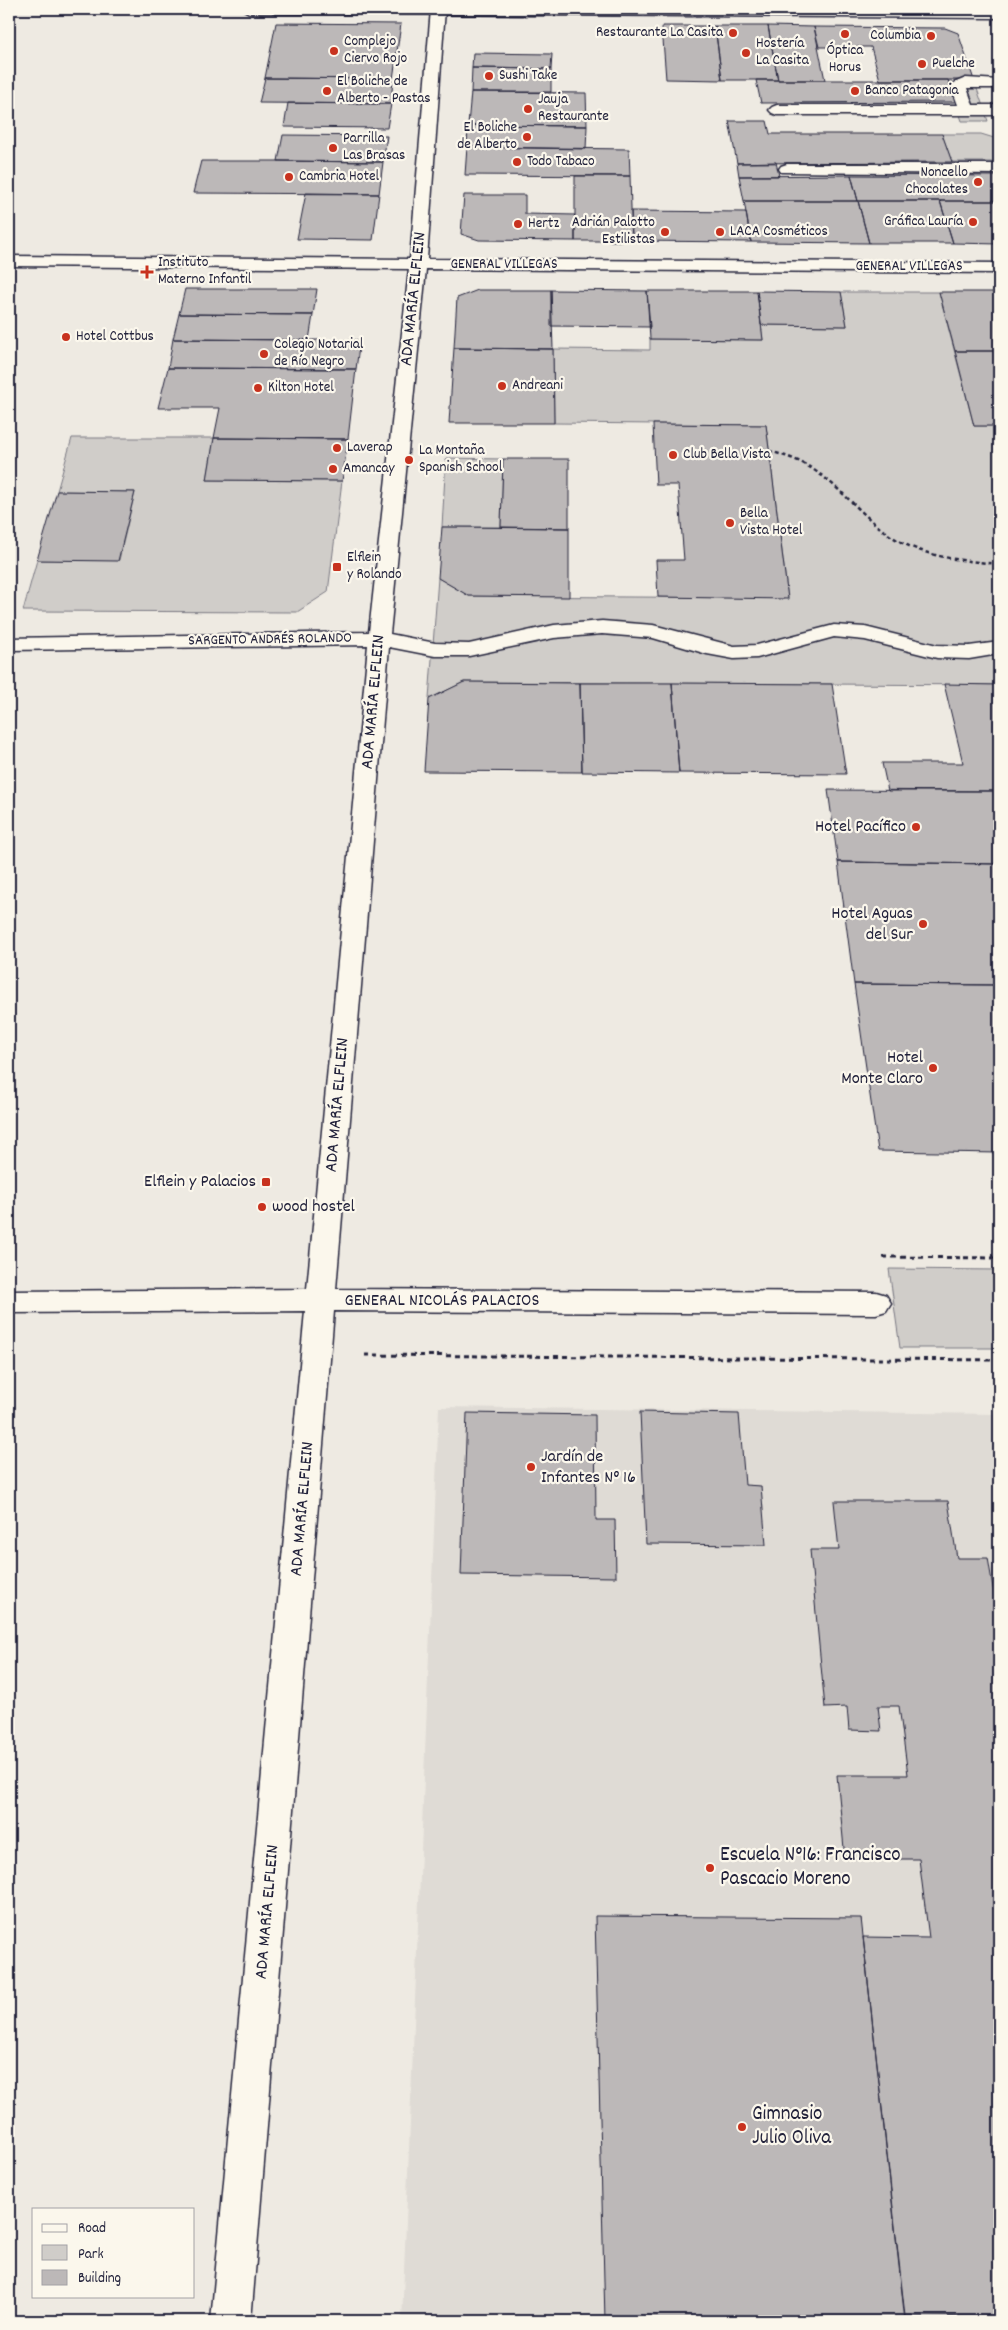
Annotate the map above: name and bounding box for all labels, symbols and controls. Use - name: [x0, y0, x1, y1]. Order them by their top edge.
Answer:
- place label: Restaurante La Casita: [596, 22, 724, 44]
- place label: Columbia: [870, 25, 922, 47]
- marker: Restaurante La Casita: [727, 27, 739, 39]
- marker: Óptica Horus: [839, 28, 851, 40]
- marker: Columbia: [925, 30, 937, 42]
- place label: Complejo Ciervo Rojo: [344, 31, 408, 70]
- place label: Hostería La Casita: [756, 33, 810, 72]
- place label: Óptica Horus: [827, 40, 864, 79]
- marker: Complejo Ciervo Rojo: [328, 45, 340, 57]
- marker: Hostería La Casita: [740, 47, 752, 59]
- place label: Puelche: [932, 53, 975, 75]
- marker: Puelche: [916, 58, 928, 70]
- place label: Sushi Take: [499, 65, 558, 87]
- marker: Sushi Take: [483, 70, 495, 82]
- place label: El Boliche de Alberto - Pastas: [337, 71, 431, 110]
- place label: Banco Patagonia: [865, 80, 960, 102]
- marker: El Boliche de Alberto - Pastas: [321, 85, 333, 97]
- marker: Banco Patagonia: [849, 85, 861, 97]
- place label: Jauja Restaurante: [538, 89, 609, 128]
- marker: Jauja Restaurante: [522, 103, 534, 115]
- place label: El Boliche de Alberto: [457, 117, 517, 156]
- place label: Parrilla Las Brasas: [343, 128, 405, 167]
- marker: El Boliche de Alberto: [521, 131, 533, 143]
- marker: Parrilla Las Brasas: [327, 142, 339, 154]
- place label: Todo Tabaco: [527, 151, 595, 173]
- marker: Todo Tabaco: [511, 156, 523, 168]
- place label: Noncello Chocolates: [905, 162, 968, 201]
- place label: Cambria Hotel: [299, 166, 380, 188]
- marker: Cambria Hotel: [283, 171, 295, 183]
- marker: Noncello Chocolates: [972, 176, 984, 188]
- place label: Gráfica Lauría: [884, 211, 964, 233]
- place label: Adrián Palotto Estilistas: [572, 212, 655, 251]
- place label: Hertz: [528, 213, 559, 235]
- marker: Gráfica Lauría: [967, 216, 979, 228]
- marker: Hertz: [512, 218, 524, 230]
- place label: LACA Cosméticos: [730, 221, 828, 243]
- marker: Adrián Palotto Estilistas: [659, 226, 671, 238]
- marker: LACA Cosméticos: [714, 226, 726, 238]
- street label: ADA MARÍA ELFLEIN: [395, 231, 433, 367]
- place label: Instituto Materno Infantil: [158, 252, 252, 291]
- street label: GENERAL VILLEGAS: [451, 254, 558, 276]
- street label: GENERAL VILLEGAS: [856, 256, 963, 278]
- marker: Instituto Materno Infantil: [140, 265, 154, 279]
- place label: Hotel Cottbus: [76, 326, 154, 348]
- marker: Hotel Cottbus: [60, 331, 72, 343]
- place label: Colegio Notarial de Río Negro: [274, 334, 364, 373]
- marker: Colegio Notarial de Río Negro: [258, 348, 270, 360]
- place label: Andreani: [512, 375, 563, 397]
- place label: Kilton Hotel: [268, 377, 334, 399]
- marker: Andreani: [496, 380, 508, 392]
- marker: Kilton Hotel: [252, 382, 264, 394]
- place label: Laverap: [347, 437, 393, 459]
- place label: La Montaña Spanish School: [419, 440, 503, 479]
- marker: Laverap: [331, 442, 343, 454]
- place label: Club Bella Vista: [683, 444, 772, 466]
- marker: Club Bella Vista: [667, 449, 679, 461]
- marker: La Montaña Spanish School: [403, 454, 415, 466]
- place label: Amancay: [343, 458, 396, 480]
- marker: Amancay: [327, 463, 339, 475]
- place label: Bella Vista Hotel: [740, 503, 803, 542]
- marker: Bella Vista Hotel: [724, 517, 736, 529]
- place label: Elflein y Rolando: [347, 547, 402, 586]
- marker: Elflein y Rolando: [331, 561, 343, 573]
- street label: SARGENTO ANDRÉS ROLANDO: [188, 628, 352, 652]
- street label: ADA MARÍA ELFLEIN: [356, 634, 392, 770]
- place label: Hotel Pacífico: [815, 815, 906, 840]
- marker: Hotel Pacífico: [910, 821, 922, 833]
- place label: Hotel Aguas del Sur: [831, 902, 913, 948]
- marker: Hotel Aguas del Sur: [917, 918, 929, 930]
- street label: ADA MARÍA ELFLEIN: [320, 1037, 356, 1173]
- place label: Hotel Monte Claro: [841, 1046, 924, 1092]
- marker: Hotel Monte Claro: [927, 1062, 939, 1074]
- place label: Elflein y Palacios: [144, 1170, 256, 1195]
- marker: Elflein y Palacios: [260, 1176, 272, 1188]
- place label: wood hostel: [272, 1195, 356, 1220]
- marker: wood hostel: [256, 1201, 268, 1213]
- street label: GENERAL NICOLÁS PALACIOS: [345, 1289, 539, 1314]
- street label: ADA MARÍA ELFLEIN: [285, 1441, 321, 1577]
- place label: Jardín de Infantes N° 16: [541, 1445, 636, 1491]
- marker: Jardín de Infantes N° 16: [525, 1461, 537, 1473]
- place label: Escuela N°16: Francisco Pascacio Moreno: [720, 1841, 901, 1895]
- street label: ADA MARÍA ELFLEIN: [250, 1844, 286, 1980]
- marker: Escuela N°16: Francisco Pascacio Moreno: [704, 1862, 716, 1874]
- place label: Gimnasio Julio Oliva: [752, 2100, 832, 2154]
- marker: Gimnasio Julio Oliva: [736, 2121, 748, 2133]
- legend: [32, 2208, 195, 2298]
- text: Road: [78, 2218, 106, 2240]
- text: Park: [78, 2244, 104, 2266]
- text: Building: [78, 2268, 121, 2290]

